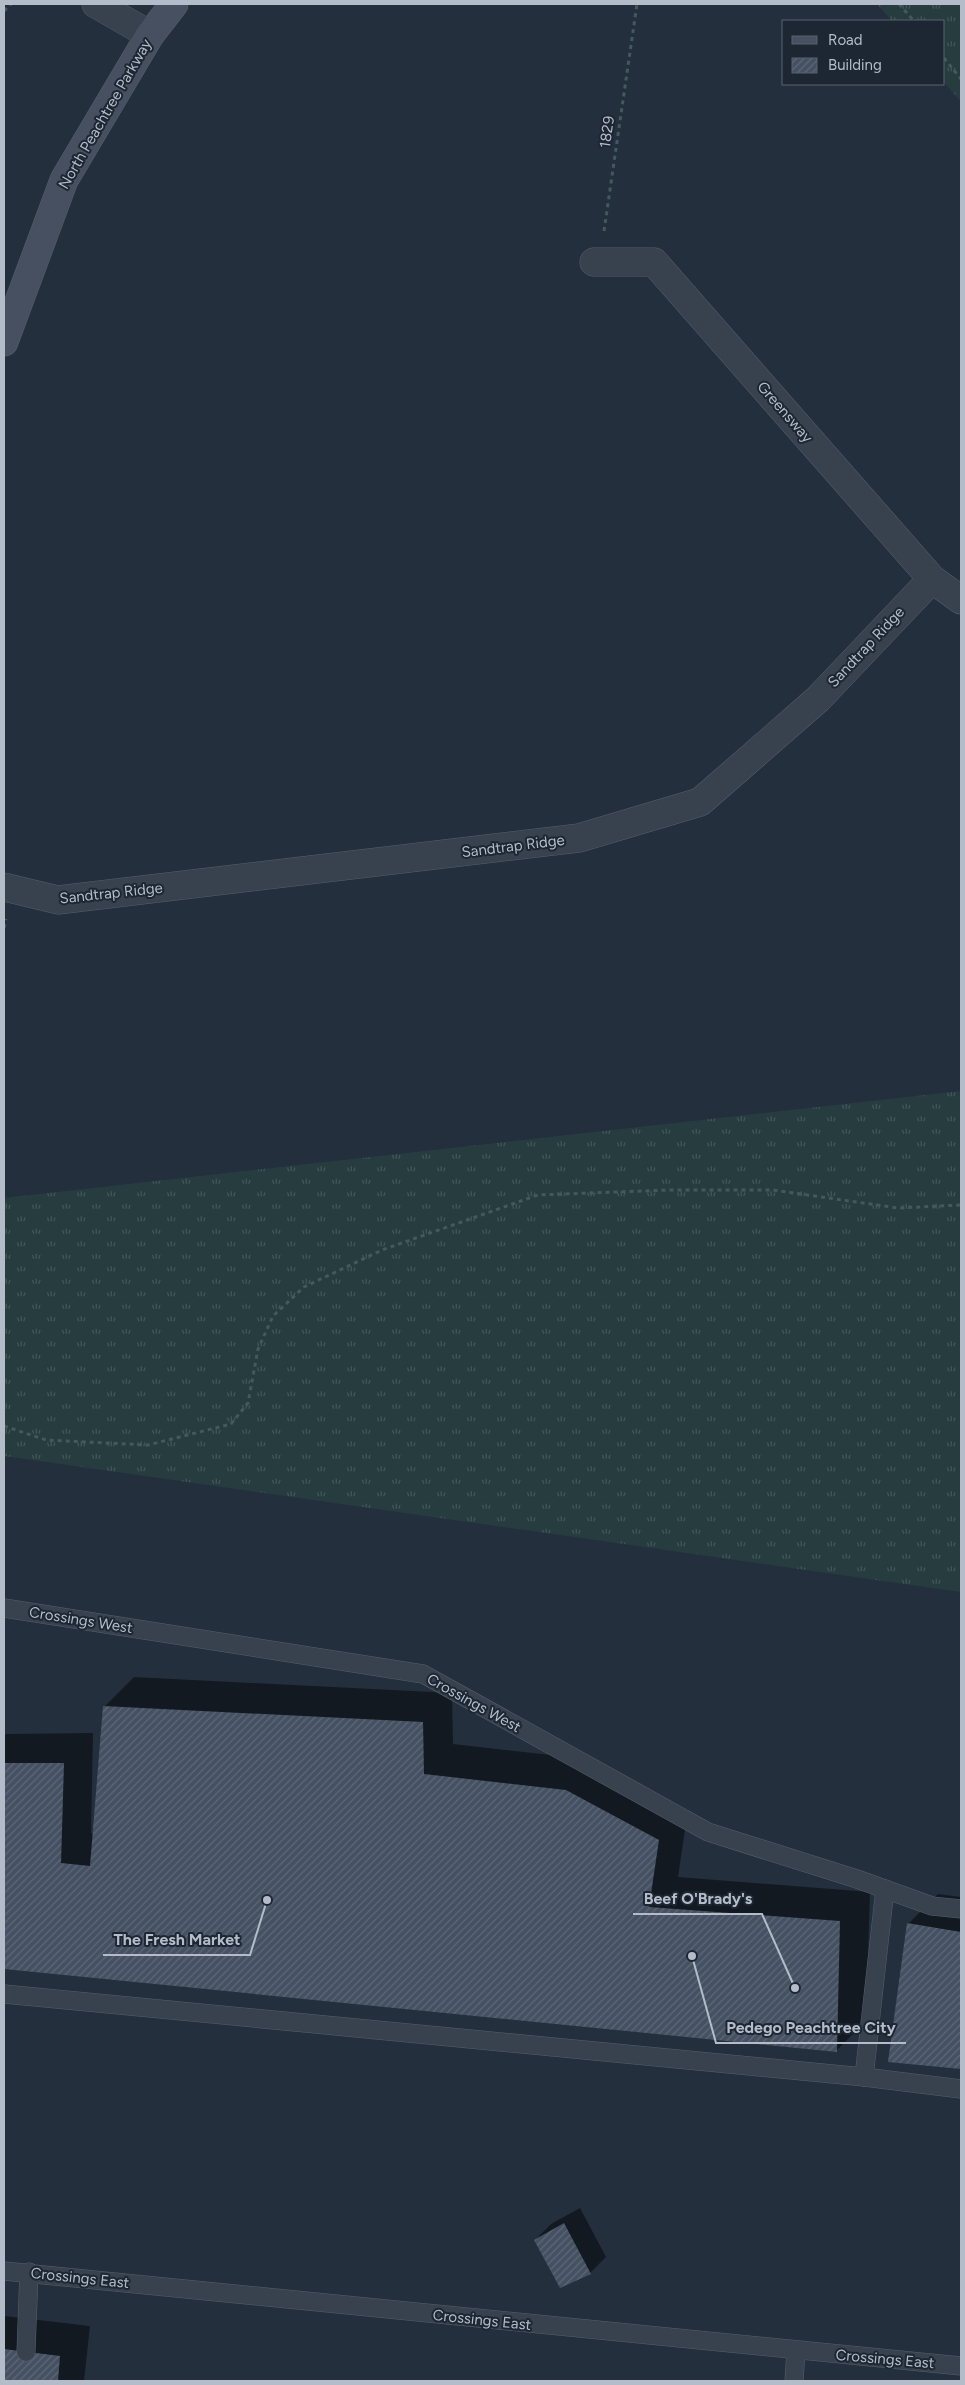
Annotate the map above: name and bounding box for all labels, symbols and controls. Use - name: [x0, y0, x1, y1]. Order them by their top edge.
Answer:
- legend: [782, 20, 945, 85]
- text: Road: [828, 31, 863, 49]
- street label: North Peachtree Parkway: [55, 36, 155, 192]
- text: Building: [828, 56, 882, 74]
- street label: 1829: [596, 115, 618, 149]
- street label: Greensway: [754, 378, 817, 446]
- street label: Sandtrap Ridge: [824, 603, 908, 691]
- street label: Sandtrap Ridge: [460, 831, 566, 861]
- street label: Sandtrap Ridge: [59, 879, 163, 907]
- street label: Crossings West: [28, 1603, 134, 1637]
- street label: Crossings West: [424, 1670, 524, 1736]
- callout: Beef O'Brady's: [633, 1883, 762, 1914]
- text: Beef O'Brady's: [644, 1889, 753, 1908]
- callout: The Fresh Market: [103, 1924, 250, 1955]
- text: The Fresh Market: [114, 1930, 240, 1949]
- callout: Pedego Peachtree City: [716, 2012, 906, 2043]
- text: Pedego Peachtree City: [726, 2018, 897, 2037]
- street label: Crossings East: [30, 2264, 131, 2292]
- street label: Crossings East: [432, 2306, 533, 2334]
- street label: Crossings East: [835, 2346, 935, 2372]

